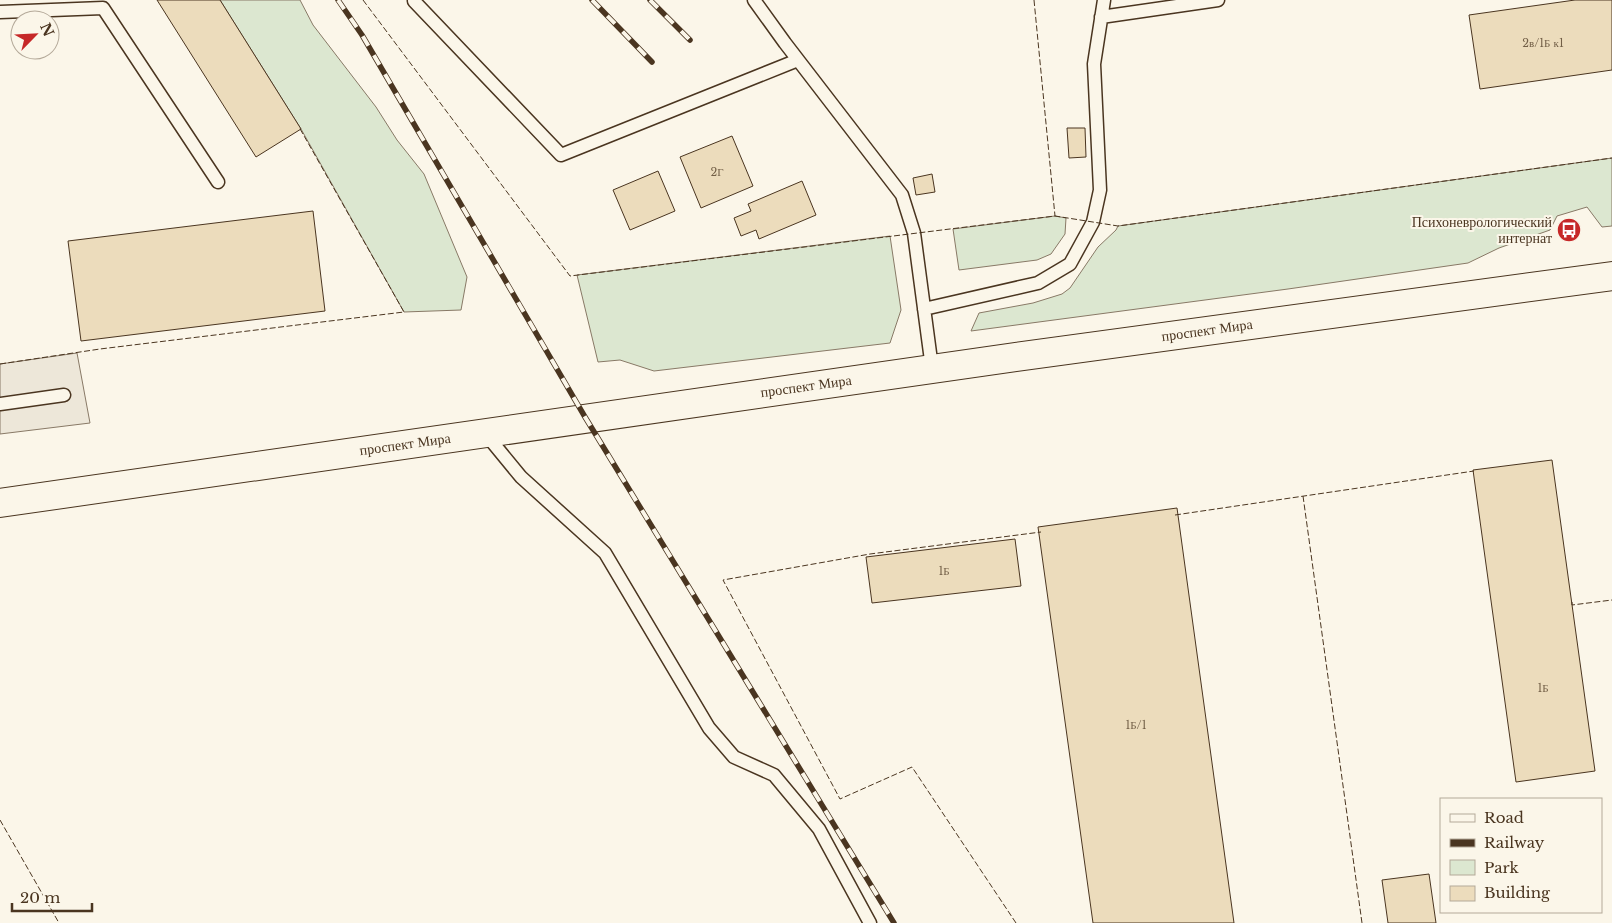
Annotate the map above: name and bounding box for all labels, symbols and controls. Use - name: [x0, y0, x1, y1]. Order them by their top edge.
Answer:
- north arrow: [10, 10, 60, 60]
- text: N: [36, 20, 58, 39]
- house number: 2в/1Б к1: [1522, 36, 1564, 50]
- house number: 2Г: [710, 165, 724, 179]
- place label: Психоневрологический интернат: [1412, 213, 1552, 247]
- bus stop icon: Психоневрологический интернат: [1556, 217, 1582, 243]
- street label: проспект Мира: [1160, 315, 1254, 345]
- street label: проспект Мира: [759, 371, 853, 401]
- street label: проспект Мира: [358, 429, 452, 459]
- house number: 1Б: [938, 564, 950, 578]
- house number: 1Б: [1537, 681, 1549, 695]
- house number: 1Б/1: [1125, 718, 1147, 732]
- legend: [1440, 798, 1602, 913]
- text: Road: [1484, 808, 1524, 827]
- text: Railway: [1484, 833, 1545, 852]
- text: Park: [1484, 858, 1520, 877]
- scale bar: [12, 880, 92, 912]
- text: Building: [1484, 883, 1551, 902]
- text: 20 m: [20, 888, 60, 907]

